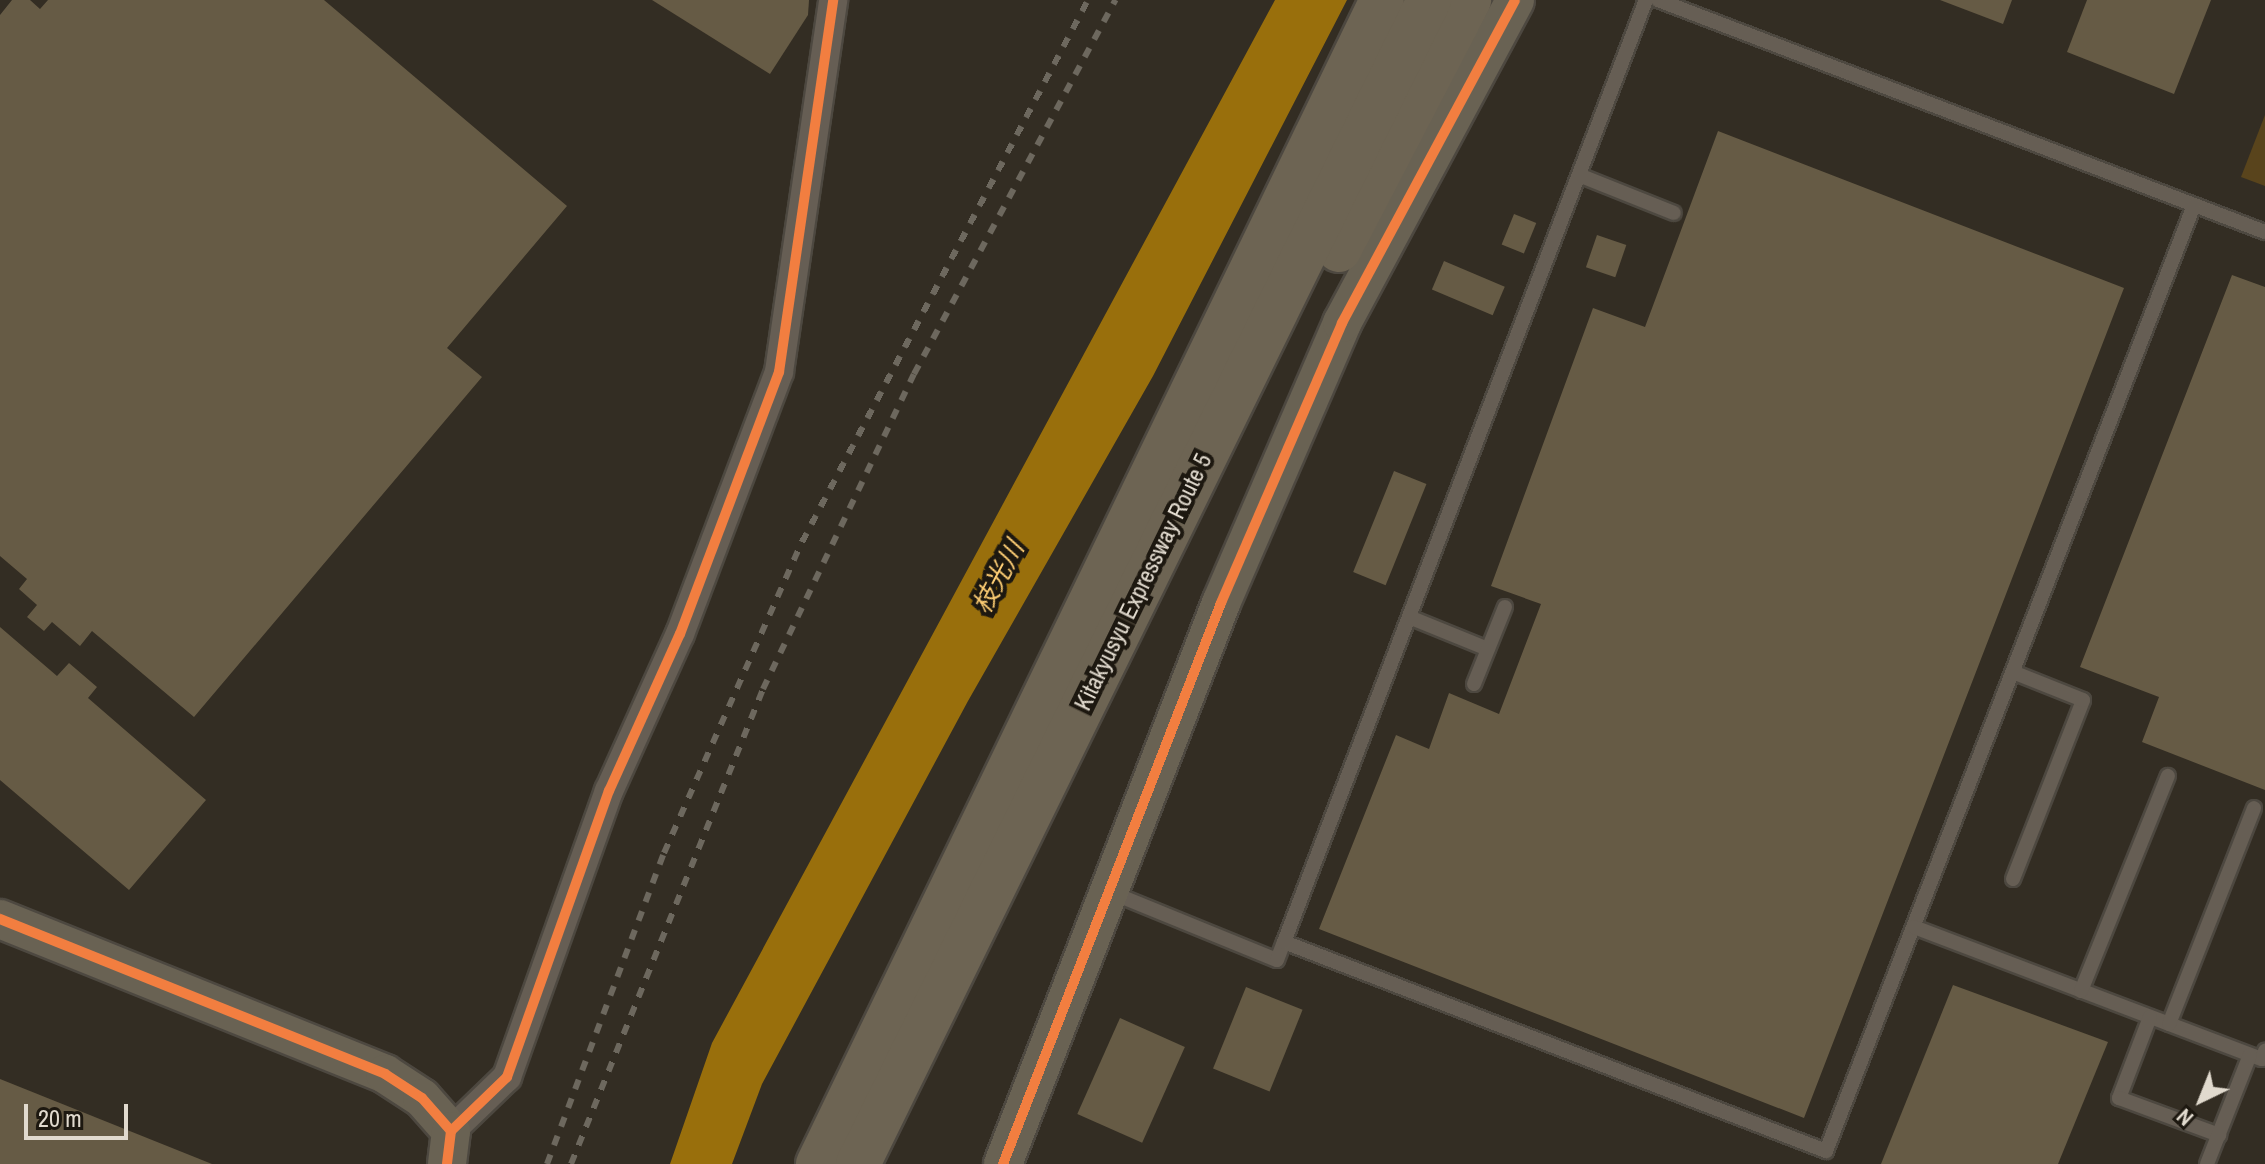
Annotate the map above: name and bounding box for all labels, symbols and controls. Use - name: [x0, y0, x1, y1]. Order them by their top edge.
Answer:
- street label: Kitakyusyu Expressway Route 5: [1068, 449, 1218, 715]
- water label: 枝光川: [966, 535, 1030, 619]
- north arrow: [2161, 1060, 2241, 1140]
- scale bar: [28, 1088, 132, 1138]
- text: 20 m: [38, 1102, 82, 1134]
- text: N: [2170, 1102, 2200, 1133]

